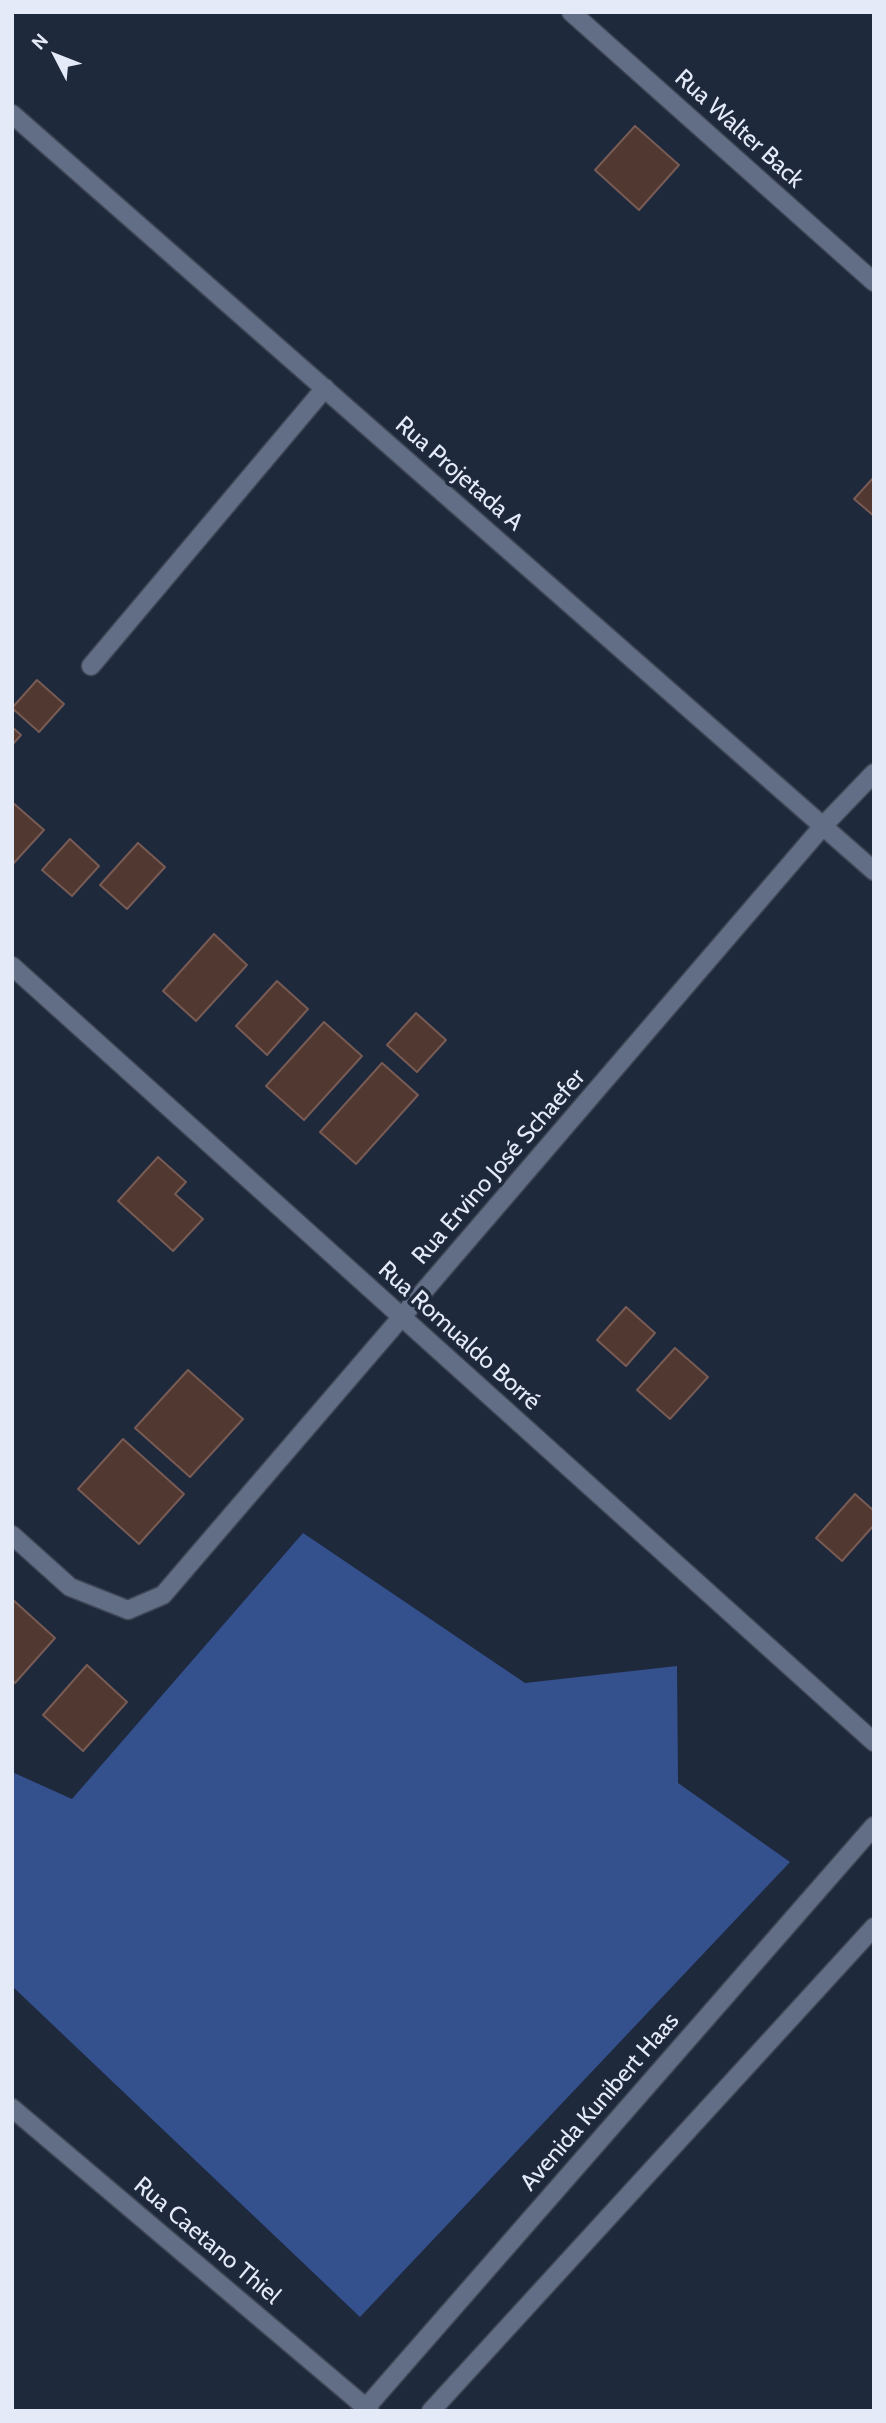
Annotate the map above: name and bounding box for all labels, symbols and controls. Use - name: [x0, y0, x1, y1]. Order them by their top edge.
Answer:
- north arrow: [21, 21, 91, 91]
- text: N: [27, 29, 53, 54]
- street label: Rua Walter Back: [669, 64, 809, 194]
- street label: Rua Projetada A: [389, 411, 529, 537]
- street label: Rua Ervino José Schaefer: [406, 1064, 592, 1270]
- street label: Rua Romualdo Borré: [372, 1256, 546, 1416]
- street label: Avenida Kunibert Haas: [515, 2007, 685, 2197]
- street label: Rua Caetano Thiel: [128, 2171, 286, 2311]

